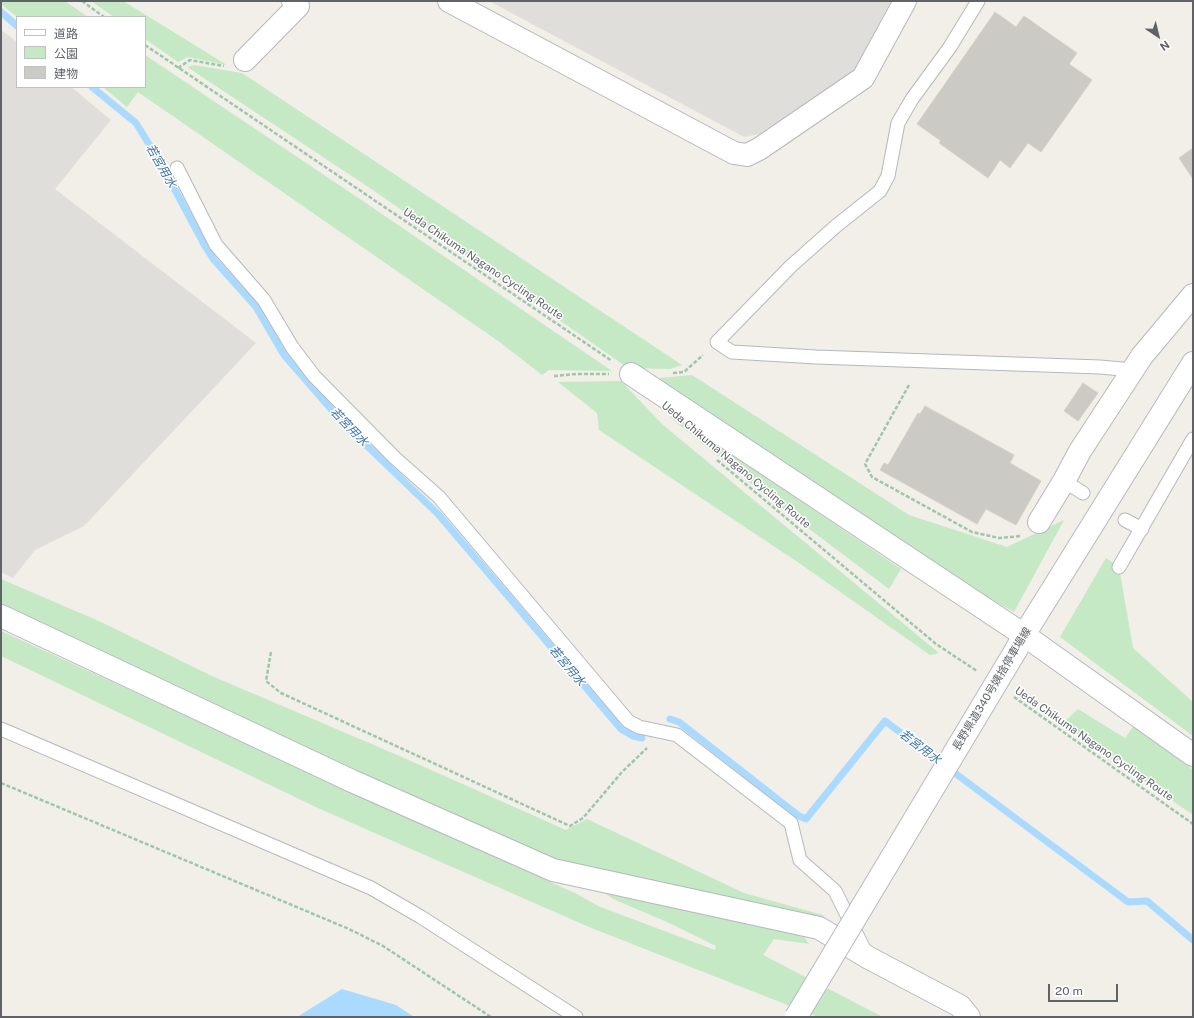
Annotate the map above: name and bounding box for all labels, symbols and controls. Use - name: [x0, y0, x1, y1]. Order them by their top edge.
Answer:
- legend: [16, 16, 146, 88]
- north arrow: [1138, 16, 1178, 56]
- text: 道路: [54, 27, 78, 41]
- text: N: [1158, 38, 1172, 53]
- text: 公園: [54, 47, 78, 61]
- text: 建物: [54, 67, 78, 81]
- water label: 若宮用水: [143, 142, 179, 190]
- street label: Ueda Chikuma Nagano Cycling Route: [400, 205, 566, 323]
- street label: Ueda Chikuma Nagano Cycling Route: [659, 399, 813, 531]
- water label: 若宮用水: [327, 405, 371, 449]
- street label: 長野県道340号姨捨停車場線: [950, 625, 1034, 753]
- water label: 若宮用水: [546, 643, 588, 689]
- street label: Ueda Chikuma Nagano Cycling Route: [1012, 684, 1176, 804]
- water label: 若宮用水: [896, 727, 944, 767]
- scale bar: [1050, 976, 1120, 1002]
- text: 20 m: [1055, 984, 1083, 998]

